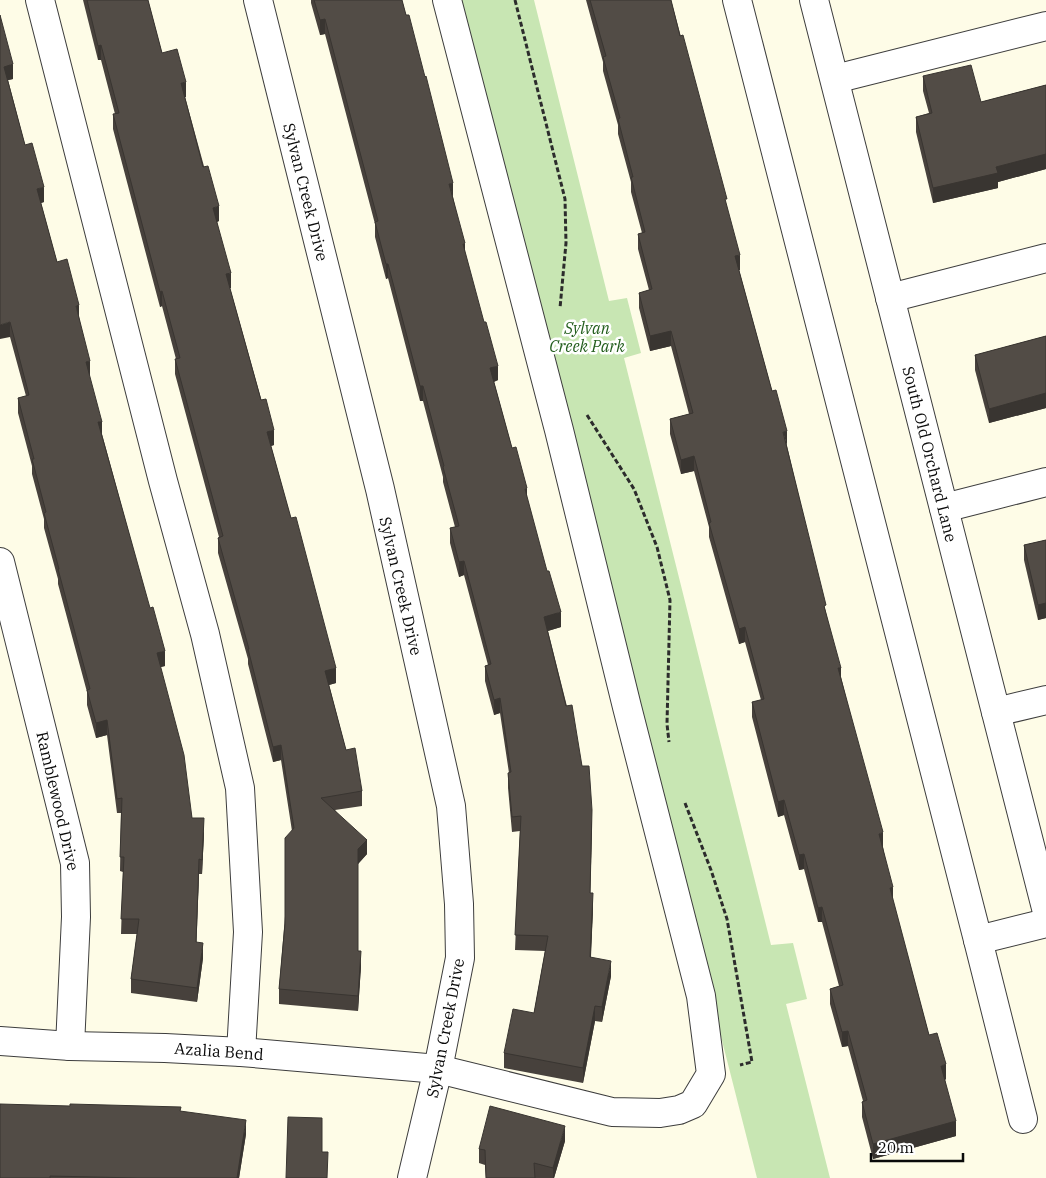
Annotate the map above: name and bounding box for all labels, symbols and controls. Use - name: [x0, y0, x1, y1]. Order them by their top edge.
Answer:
- street label: Sylvan Creek Drive: [279, 121, 333, 263]
- park label: Sylvan Creek Park: [549, 318, 625, 356]
- street label: South Old Orchard Lane: [898, 364, 962, 544]
- street label: Sylvan Creek Drive: [375, 515, 427, 657]
- street label: Ramblewood Drive: [32, 729, 84, 873]
- street label: Sylvan Creek Drive: [422, 957, 468, 1099]
- street label: Azalia Bend: [174, 1038, 265, 1064]
- scale bar: [871, 1130, 964, 1162]
- text: 20 m: [878, 1138, 914, 1157]

